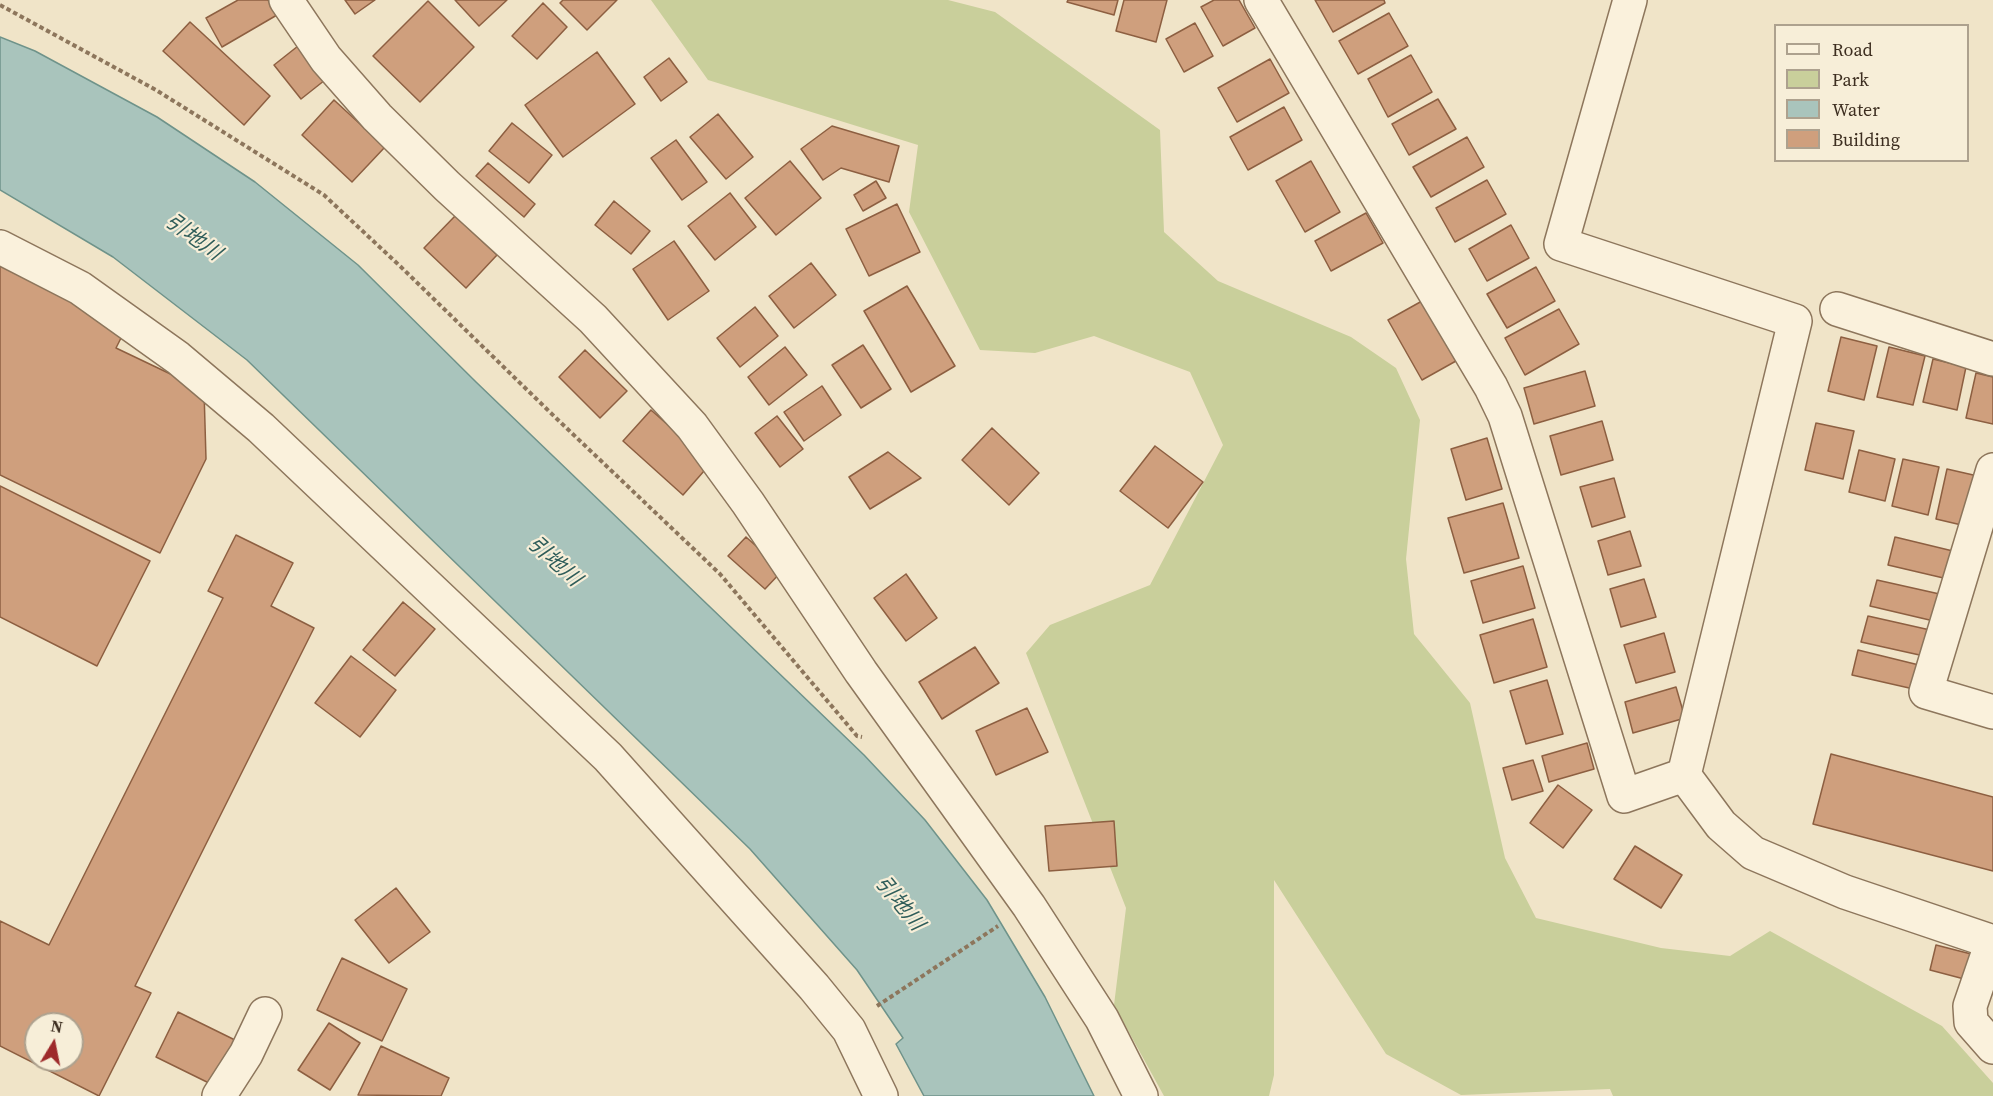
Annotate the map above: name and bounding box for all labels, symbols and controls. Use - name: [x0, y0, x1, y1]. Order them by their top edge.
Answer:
- legend: [1774, 24, 1969, 162]
- text: Road: [1832, 37, 1873, 62]
- text: Park: [1832, 67, 1869, 92]
- text: Water: [1832, 97, 1880, 122]
- text: Building: [1832, 127, 1900, 152]
- water label: 引地川: [160, 209, 226, 267]
- water label: 引地川: [522, 532, 586, 592]
- water label: 引地川: [869, 872, 929, 936]
- north arrow: [24, 1012, 84, 1072]
- text: N: [49, 1014, 64, 1038]

